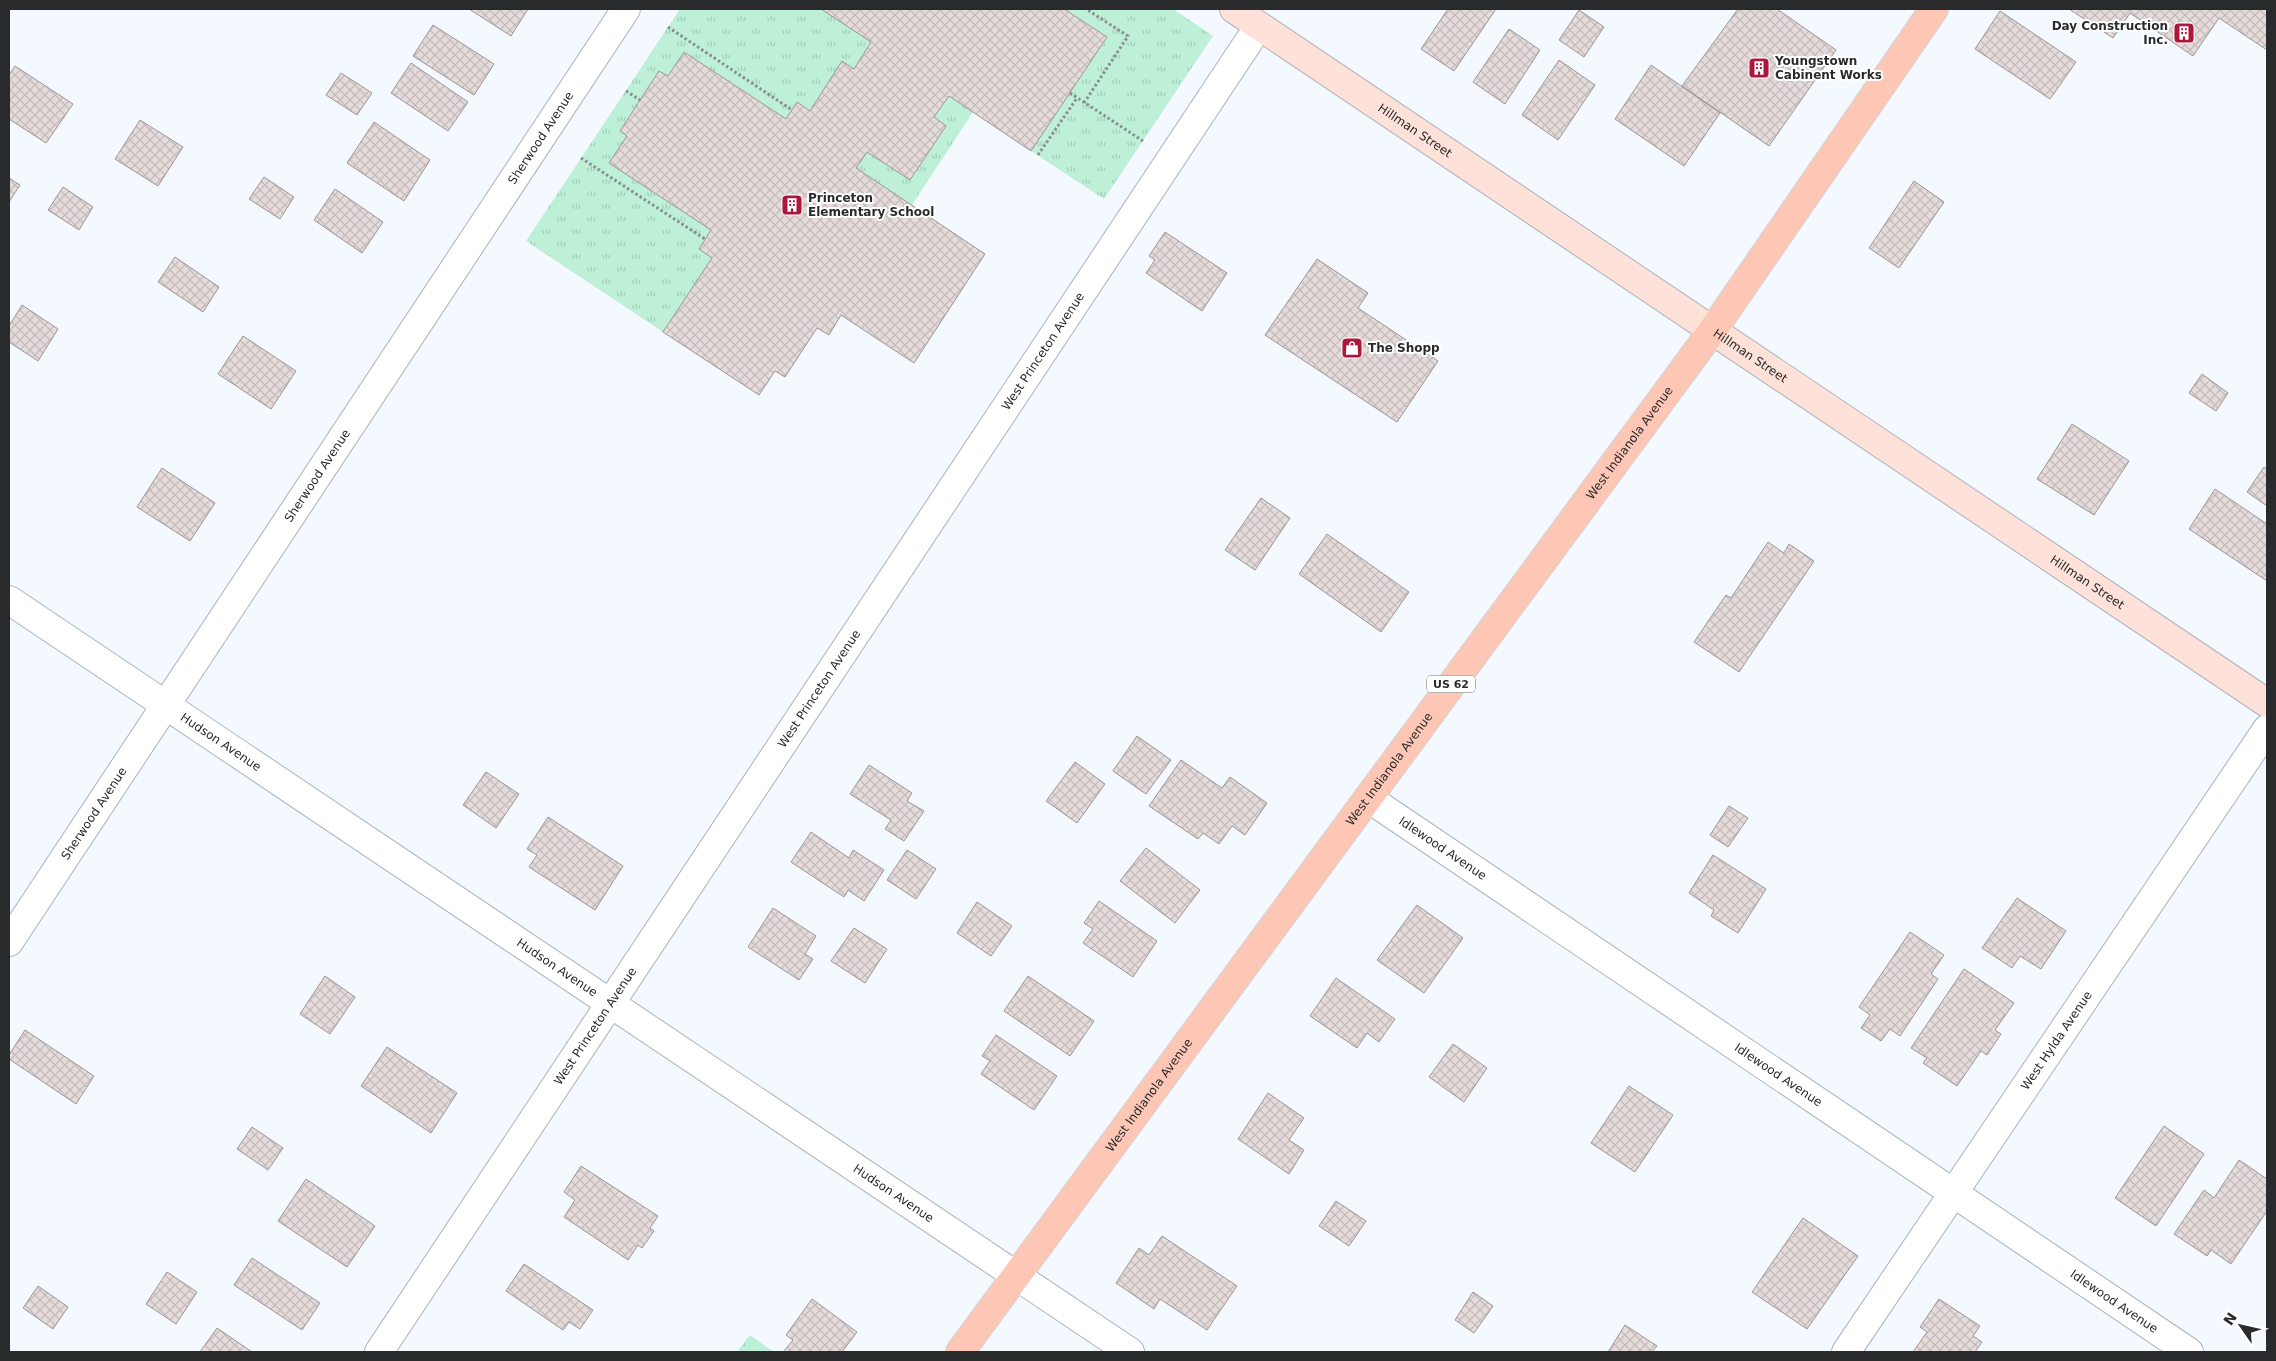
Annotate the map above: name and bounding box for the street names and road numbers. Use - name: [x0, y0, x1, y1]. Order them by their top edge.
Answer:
- street label: Sherwood Avenue: [505, 89, 576, 187]
- street label: Hillman Street: [1375, 101, 1455, 161]
- street label: West Princeton Avenue: [999, 290, 1087, 413]
- street label: Hillman Street: [1711, 326, 1790, 386]
- street label: West Indianola Avenue: [1583, 384, 1676, 502]
- street label: Sherwood Avenue: [282, 427, 353, 525]
- street label: Hillman Street: [2048, 552, 2127, 612]
- street label: West Princeton Avenue: [775, 627, 863, 750]
- road number: US 62: [1427, 676, 1475, 692]
- street label: Hudson Avenue: [178, 710, 264, 774]
- street label: West Indianola Avenue: [1343, 710, 1436, 828]
- street label: Sherwood Avenue: [58, 765, 130, 863]
- street label: Idlewood Avenue: [1396, 814, 1489, 883]
- street label: Hudson Avenue: [514, 936, 600, 1000]
- street label: West Princeton Avenue: [551, 965, 639, 1088]
- street label: West Hylda Avenue: [2018, 988, 2095, 1093]
- street label: West Indianola Avenue: [1103, 1036, 1195, 1154]
- street label: Idlewood Avenue: [1732, 1040, 1825, 1109]
- street label: Hudson Avenue: [851, 1161, 936, 1225]
- street label: Idlewood Avenue: [2068, 1267, 2160, 1336]

